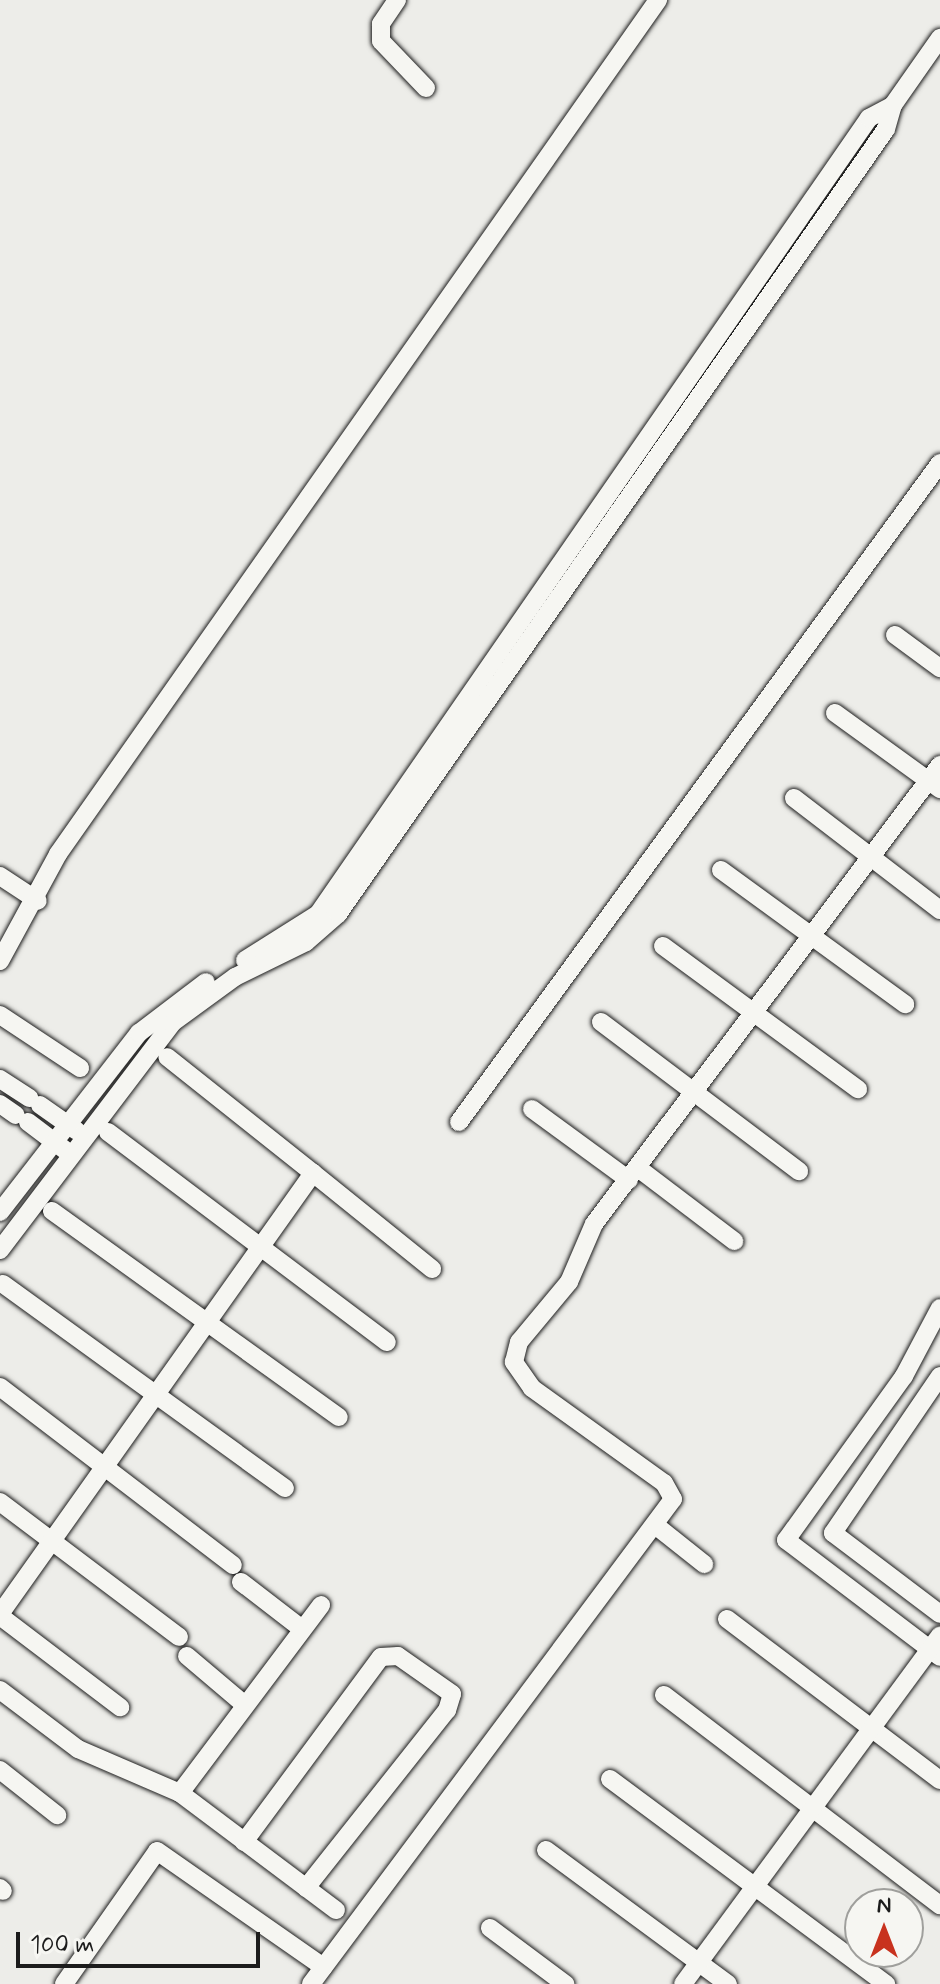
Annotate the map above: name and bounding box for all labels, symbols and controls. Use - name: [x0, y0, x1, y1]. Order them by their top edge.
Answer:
- north arrow: [844, 1888, 924, 1968]
- text: N: [877, 1892, 891, 1920]
- scale bar: [20, 1916, 264, 1966]
- text: 100 m: [30, 1930, 94, 1961]

